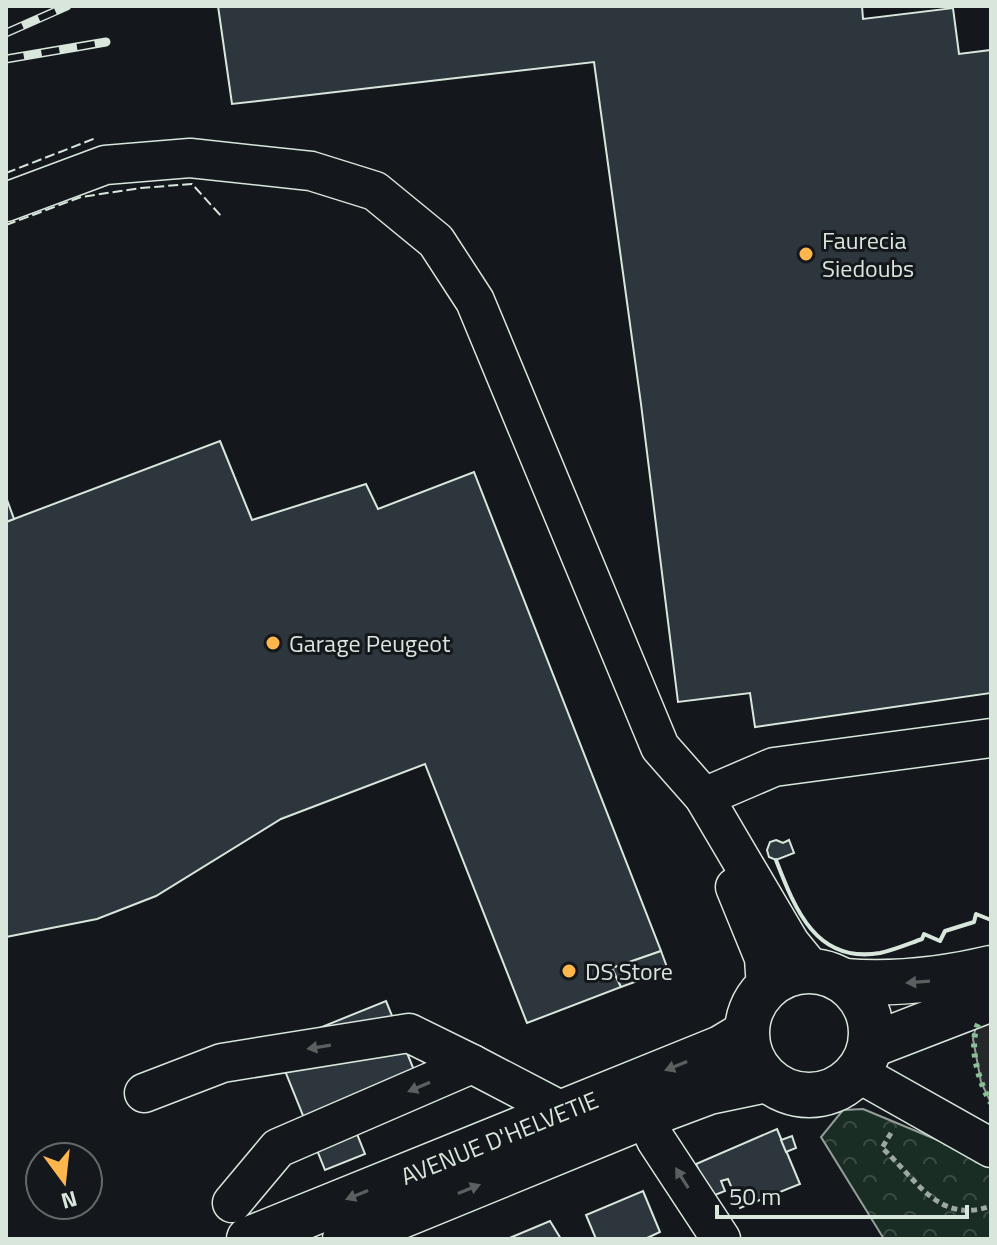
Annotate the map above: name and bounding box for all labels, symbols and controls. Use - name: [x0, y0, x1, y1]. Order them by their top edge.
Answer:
- place label: Faurecia Siedoubs: [822, 222, 914, 286]
- marker: Faurecia Siedoubs: [797, 245, 815, 263]
- place label: Garage Peugeot: [289, 625, 451, 661]
- marker: Garage Peugeot: [264, 634, 282, 652]
- place label: DS Store: [585, 953, 673, 989]
- marker: DS Store: [560, 962, 578, 980]
- one-way arrow: [905, 976, 930, 989]
- one-way arrow: [306, 1042, 331, 1054]
- one-way arrow: [664, 1060, 688, 1073]
- one-way arrow: [407, 1081, 430, 1094]
- street label: AVENUE D'HELVETIE: [395, 1082, 603, 1194]
- north arrow: [24, 1141, 104, 1221]
- one-way arrow: [676, 1167, 690, 1189]
- scale bar: [717, 1169, 967, 1219]
- text: 50 m: [729, 1178, 781, 1214]
- text: N: [57, 1182, 81, 1219]
- one-way arrow: [457, 1182, 481, 1195]
- one-way arrow: [345, 1189, 369, 1202]

